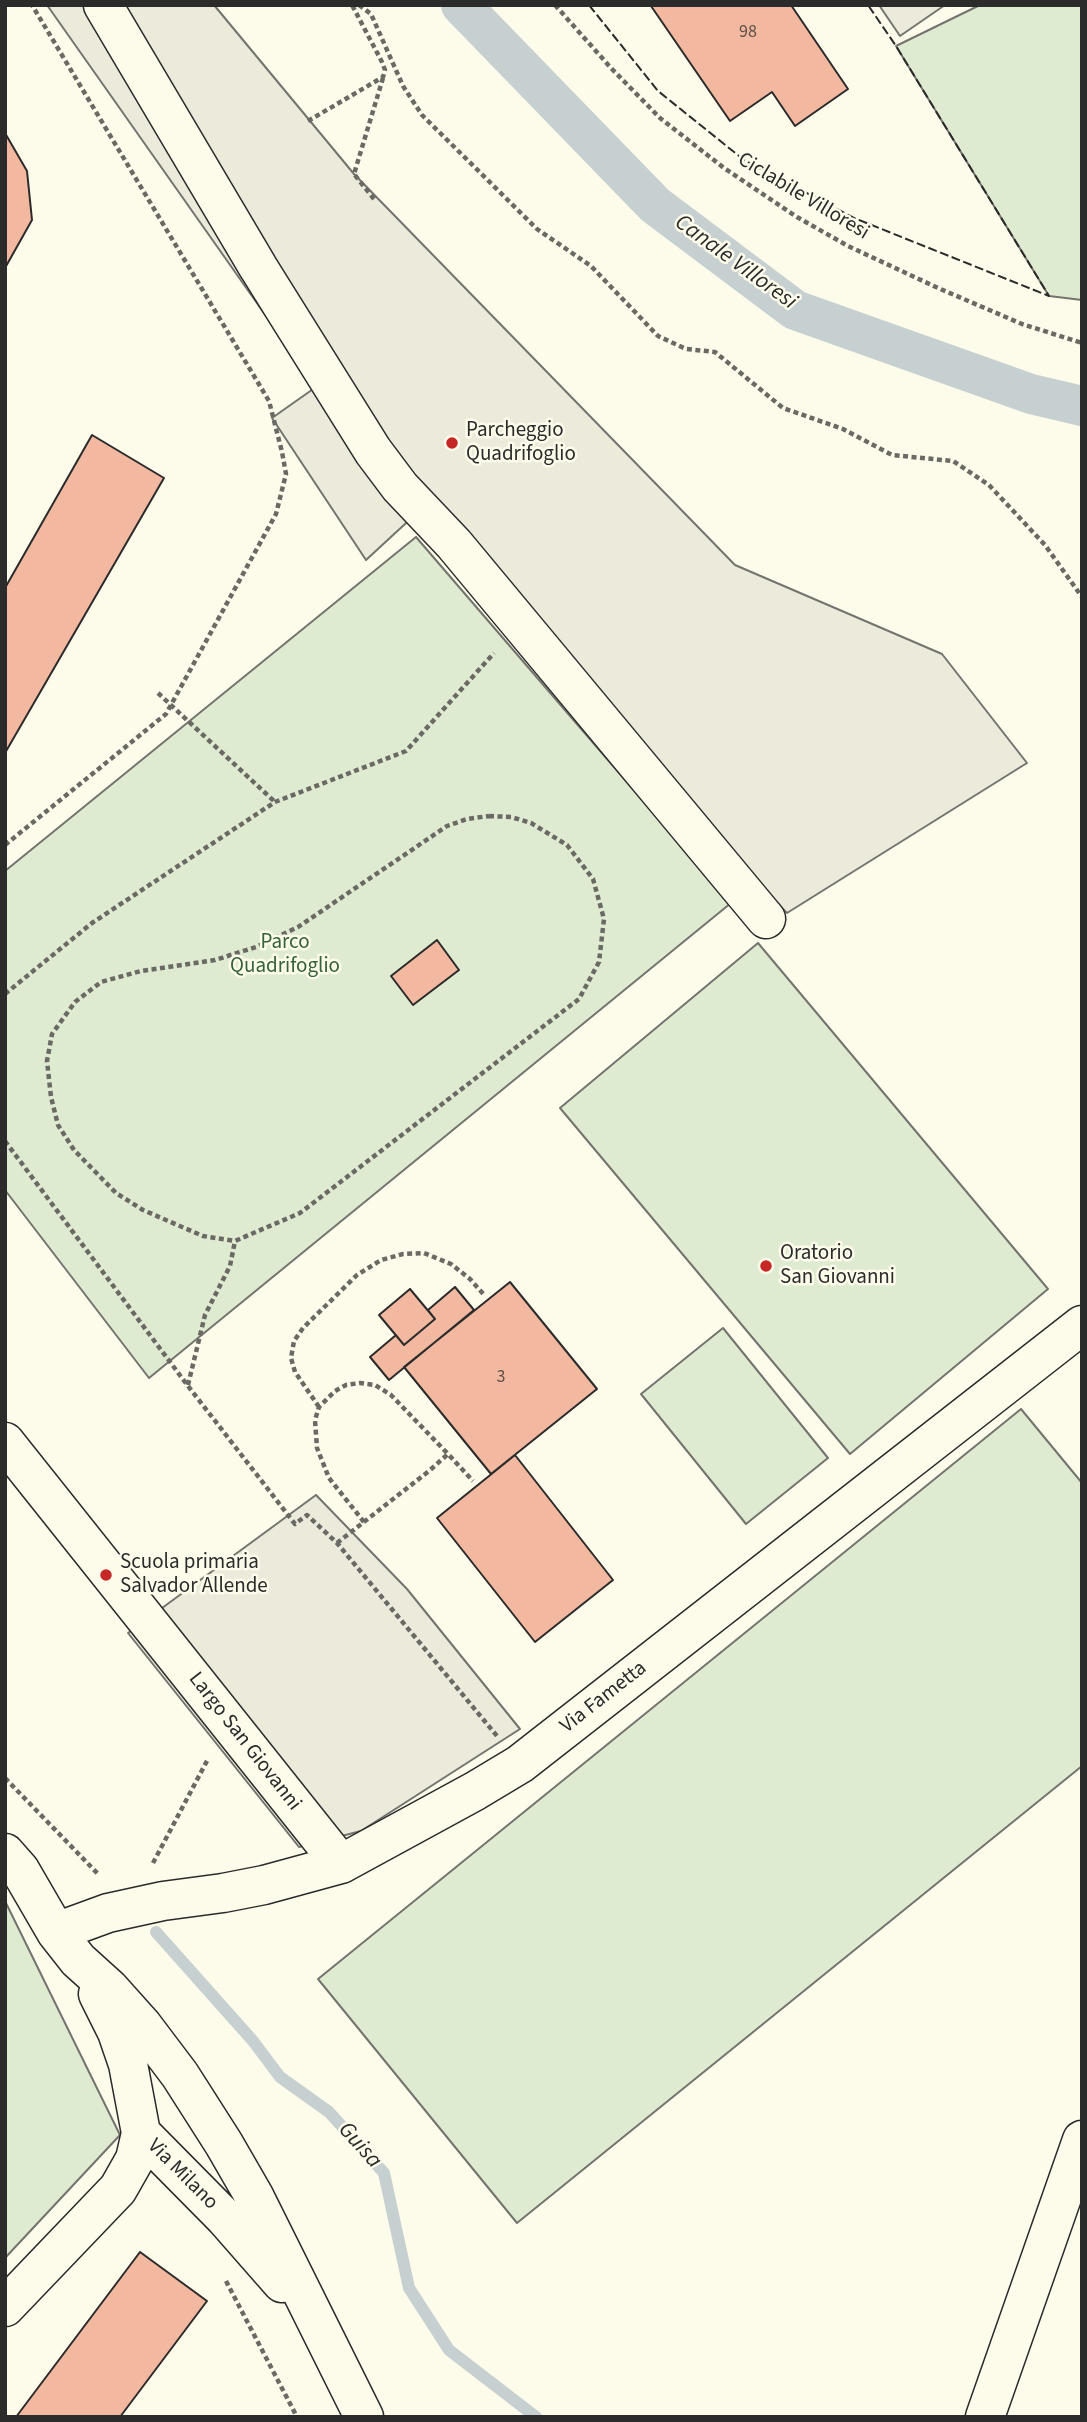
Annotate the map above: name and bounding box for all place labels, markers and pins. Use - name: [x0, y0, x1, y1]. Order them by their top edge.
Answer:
- place label: Parcheggio Quadrifoglio: [466, 418, 576, 468]
- marker: Parcheggio Quadrifoglio: [444, 435, 460, 451]
- place label: Oratorio San Giovanni: [780, 1241, 895, 1291]
- marker: Oratorio San Giovanni: [758, 1258, 774, 1274]
- place label: Scuola primaria Salvador Allende: [120, 1550, 268, 1600]
- marker: Scuola primaria Salvador Allende: [98, 1567, 114, 1583]

